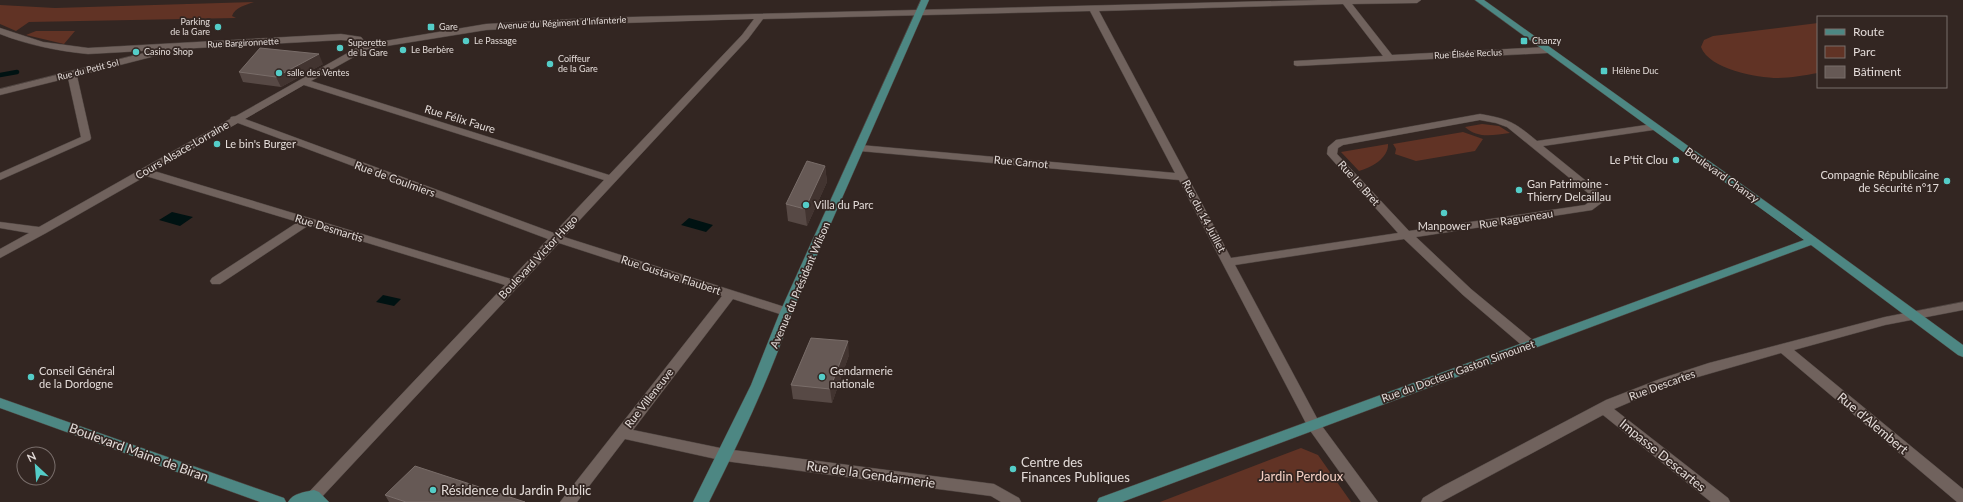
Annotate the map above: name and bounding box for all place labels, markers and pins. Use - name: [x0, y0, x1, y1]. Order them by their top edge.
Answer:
- place label: Parking de la Gare: [170, 16, 210, 37]
- place label: Gare: [439, 21, 458, 32]
- marker: Parking de la Gare: [213, 22, 223, 32]
- marker: Gare: [426, 22, 436, 32]
- place label: Le Passage: [474, 35, 517, 46]
- place label: Chanzy: [1532, 35, 1562, 46]
- marker: Le Passage: [461, 36, 471, 46]
- marker: Chanzy: [1519, 36, 1529, 46]
- place label: Superette de la Gare: [348, 37, 388, 58]
- marker: Superette de la Gare: [335, 43, 345, 53]
- place label: Le Berbère: [411, 44, 454, 55]
- marker: Le Berbère: [398, 45, 408, 55]
- place label: Casino Shop: [144, 46, 193, 57]
- marker: Casino Shop: [131, 47, 141, 57]
- place label: Coiffeur de la Gare: [558, 53, 598, 74]
- marker: Coiffeur de la Gare: [545, 59, 555, 69]
- place label: Hélène Duc: [1612, 65, 1659, 76]
- marker: Hélène Duc: [1599, 66, 1609, 76]
- place label: salle des Ventes: [287, 67, 349, 78]
- marker: salle des Ventes: [274, 68, 284, 78]
- place label: Le bin's Burger: [225, 137, 296, 150]
- marker: Le bin's Burger: [212, 139, 222, 149]
- place label: Le P'tit Clou: [1609, 153, 1668, 166]
- marker: Le P'tit Clou: [1671, 155, 1681, 165]
- place label: Compagnie Républicaine de Sécurité n°17: [1820, 168, 1939, 194]
- marker: Compagnie Républicaine de Sécurité n°17: [1942, 176, 1952, 186]
- place label: Gan Patrimoine - Thierry Delcaillau: [1527, 177, 1611, 203]
- marker: Gan Patrimoine - Thierry Delcaillau: [1514, 185, 1524, 195]
- place label: Villa du Parc: [814, 198, 874, 211]
- marker: Villa du Parc: [801, 200, 811, 210]
- marker: Manpower: [1439, 208, 1449, 218]
- place label: Manpower: [1418, 219, 1470, 232]
- place label: Conseil Général de la Dordogne: [39, 364, 115, 390]
- place label: Gendarmerie nationale: [830, 364, 893, 390]
- marker: Conseil Général de la Dordogne: [26, 372, 36, 382]
- marker: Gendarmerie nationale: [817, 372, 827, 382]
- place label: Centre des Finances Publiques: [1021, 454, 1130, 485]
- marker: Centre des Finances Publiques: [1008, 464, 1018, 474]
- place label: Résidence du Jardin Public: [441, 482, 591, 498]
- marker: Résidence du Jardin Public: [428, 485, 438, 495]

